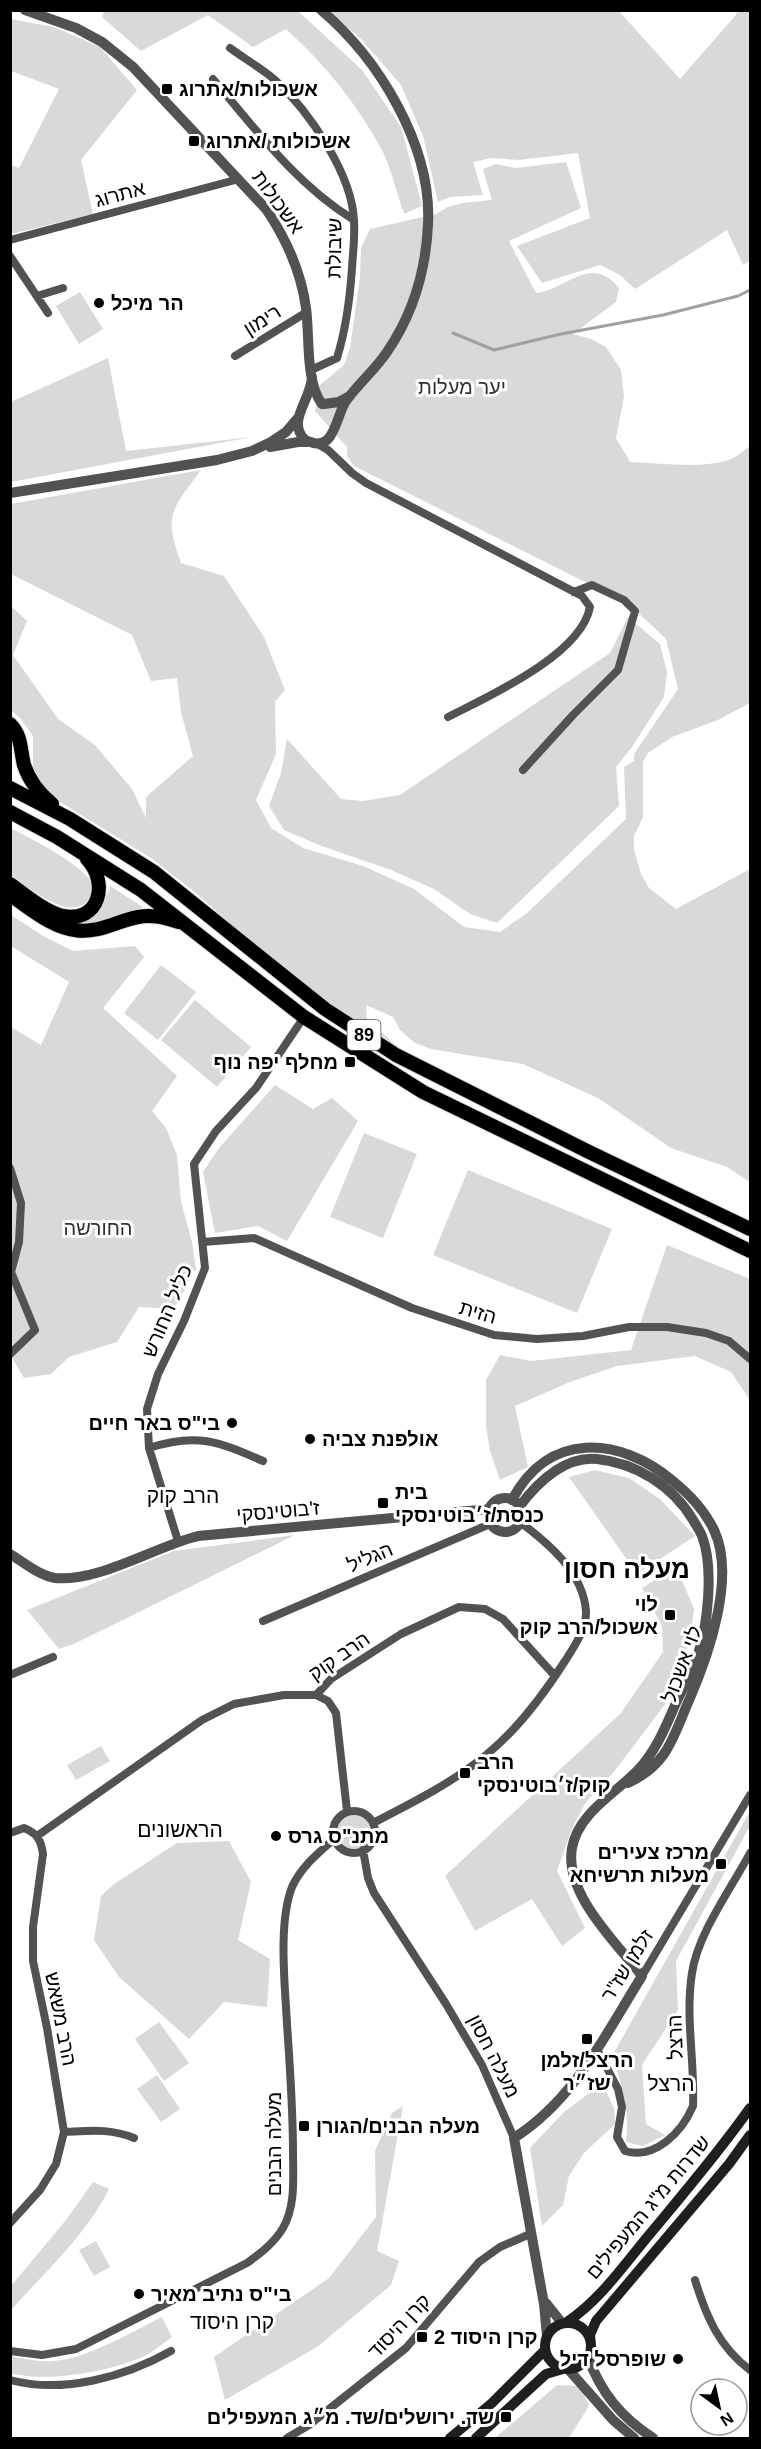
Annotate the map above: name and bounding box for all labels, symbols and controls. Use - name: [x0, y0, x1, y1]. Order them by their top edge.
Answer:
- place label: אשכולות/אתרוג: [179, 78, 318, 100]
- marker: אשכולות/אתרוג: [160, 82, 174, 96]
- place label: אשכולות /אתרוג: [206, 130, 351, 152]
- marker: אשכולות /אתרוג: [187, 134, 201, 148]
- street label: אשכולות: [248, 166, 308, 238]
- street label: אתרוג: [93, 177, 148, 211]
- street label: שיבולת: [322, 218, 346, 278]
- place label: הר מיכל: [111, 292, 184, 314]
- marker: הר מיכל: [92, 296, 106, 310]
- street label: רימון: [239, 300, 285, 340]
- park label: יער מעלות: [418, 376, 506, 398]
- road number: 89: [348, 1020, 380, 1050]
- place label: מחלף יפה נוף: [213, 1051, 338, 1073]
- marker: מחלף יפה נוף: [343, 1055, 357, 1069]
- park label: החורשה: [64, 1217, 133, 1239]
- street label: כליל החורש: [138, 1261, 196, 1361]
- street label: הזית: [457, 1296, 499, 1328]
- place label: בי"ס באר חיים: [89, 1412, 220, 1434]
- marker: בי"ס באר חיים: [225, 1416, 239, 1430]
- place label: אולפנת צביה: [322, 1428, 439, 1450]
- marker: אולפנת צביה: [303, 1432, 317, 1446]
- place label: בית כנסת/ז׳בוטינסקי: [395, 1481, 544, 1526]
- district label: הרב קוק: [147, 1484, 219, 1507]
- street label: ז'בוטינסקי: [235, 1496, 321, 1526]
- marker: בית כנסת/ז׳בוטינסקי: [376, 1496, 390, 1510]
- street label: הגליל: [344, 1538, 396, 1576]
- district label: מעלה חסון: [564, 1554, 690, 1584]
- place label: לוי אשכול/הרב קוק: [520, 1593, 658, 1638]
- marker: לוי אשכול/הרב קוק: [663, 1608, 677, 1622]
- street label: לוי אשכול: [658, 1623, 706, 1705]
- street label: הרב קוק: [304, 1627, 374, 1685]
- place label: הרב קוק/ז׳בוטינסקי: [477, 1751, 611, 1796]
- marker: הרב קוק/ז׳בוטינסקי: [458, 1766, 472, 1780]
- district label: הראשונים: [137, 1818, 223, 1841]
- place label: מתנ"ס גרס: [288, 1825, 389, 1847]
- marker: מתנ"ס גרס: [269, 1829, 283, 1843]
- place label: מרכז צעירים מעלות תרשיחא: [570, 1841, 709, 1886]
- marker: מרכז צעירים מעלות תרשיחא: [714, 1857, 728, 1871]
- street label: זלמן שז"ר: [596, 1925, 658, 2005]
- street label: הרב משאש: [41, 1970, 81, 2068]
- street label: מעלה חסון: [464, 2011, 524, 2101]
- street label: הרצל: [663, 2014, 687, 2060]
- marker: הרצל/זלמן שז״ר: [580, 2032, 594, 2046]
- place label: הרצל/זלמן שז״ר: [540, 2049, 634, 2094]
- district label: הרצל: [647, 2072, 695, 2095]
- street label: מעלה הבנים: [263, 2092, 285, 2196]
- place label: מעלה הבנים/הגורן: [316, 2115, 480, 2137]
- marker: מעלה הבנים/הגורן: [297, 2119, 311, 2133]
- street label: שדרות מ"ג המעפילים: [582, 2131, 714, 2283]
- place label: בי"ס נתיב מאיר: [151, 2283, 292, 2305]
- marker: בי"ס נתיב מאיר: [132, 2287, 146, 2301]
- street label: קרן היסוד: [363, 2290, 435, 2362]
- district label: קרן היסוד: [190, 2310, 274, 2333]
- place label: קרן היסוד 2: [434, 2326, 538, 2348]
- marker: קרן היסוד 2: [415, 2330, 429, 2344]
- place label: שופרסל דיל: [560, 2348, 666, 2370]
- marker: שופרסל דיל: [671, 2352, 685, 2366]
- north arrow: [689, 2377, 749, 2437]
- place label: שד. ירושלים/שד. מ״ג המעפילים: [207, 2406, 494, 2428]
- text: N: [717, 2409, 736, 2429]
- marker: שד. ירושלים/שד. מ״ג המעפילים: [499, 2410, 513, 2424]

